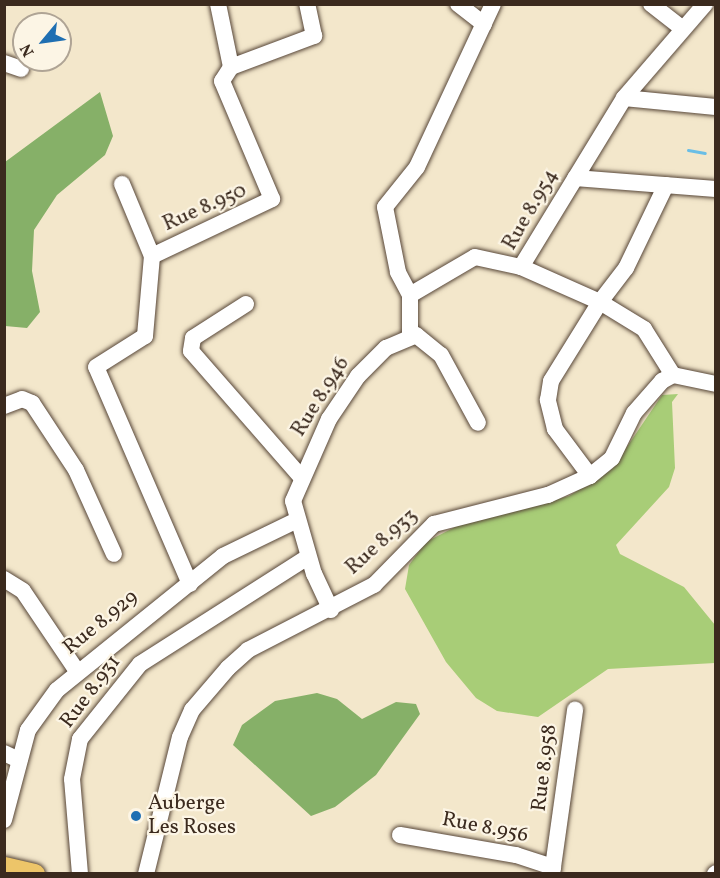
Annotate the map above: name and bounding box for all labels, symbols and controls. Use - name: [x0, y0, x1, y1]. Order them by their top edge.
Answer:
- north arrow: [12, 12, 72, 72]
- text: N: [16, 39, 40, 60]
- street label: Rue 8.954: [498, 165, 564, 255]
- street label: Rue 8.950: [159, 178, 251, 238]
- street label: Rue 8.946: [287, 352, 355, 442]
- street label: Rue 8.933: [341, 503, 423, 581]
- street label: Rue 8.929: [59, 585, 143, 661]
- street label: Rue 8.931: [55, 650, 127, 734]
- street label: Rue 8.958: [527, 723, 563, 813]
- place label: Auberge Les Roses: [148, 791, 236, 841]
- street label: Rue 8.956: [440, 807, 530, 849]
- marker: Auberge Les Roses: [129, 809, 143, 823]

